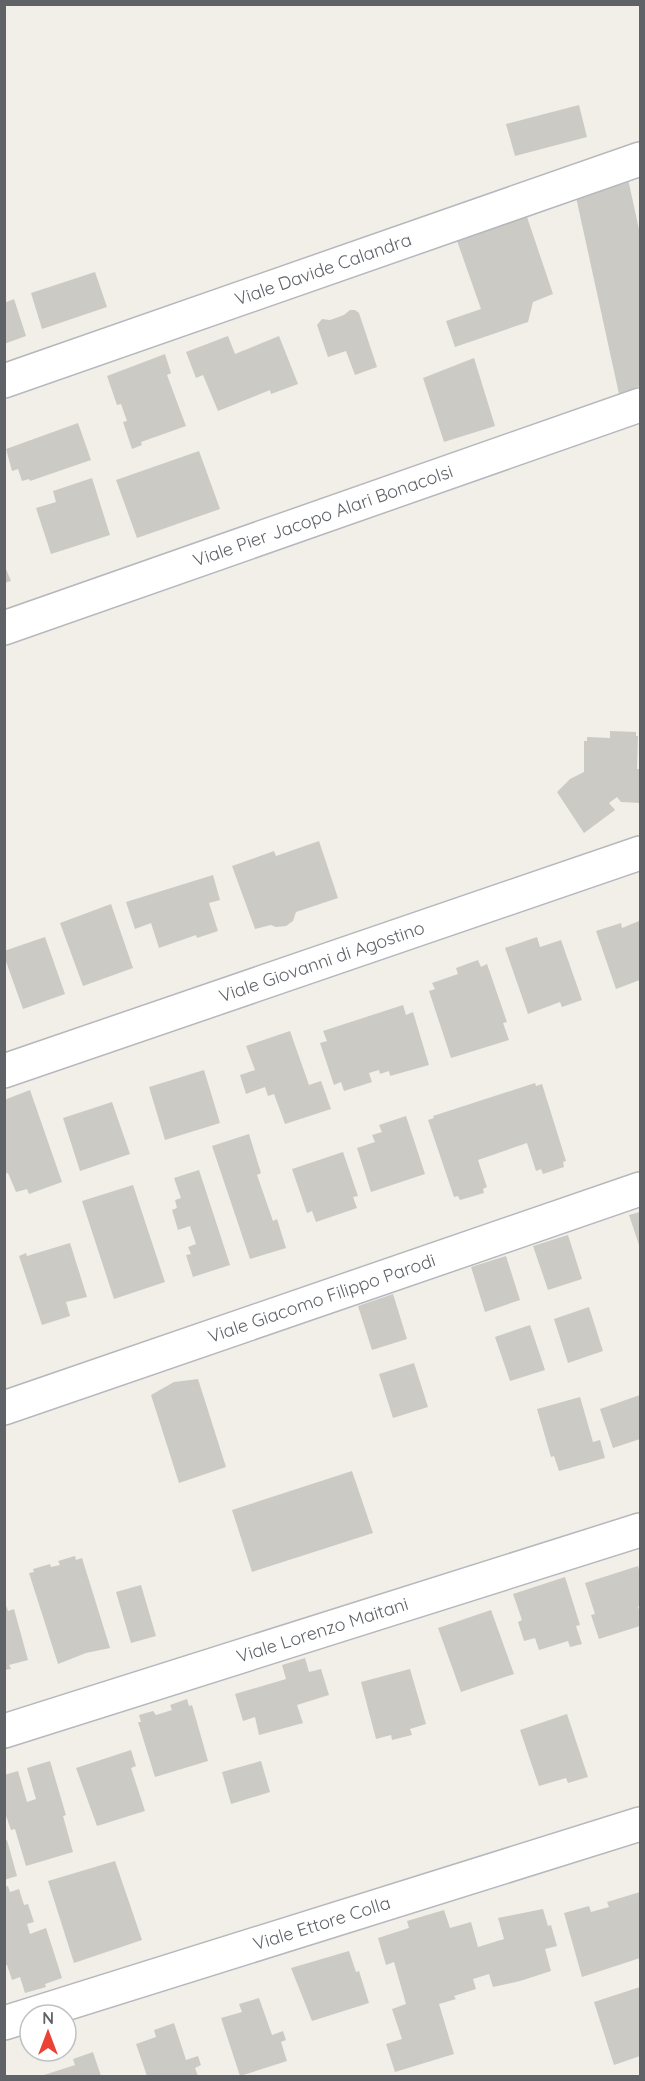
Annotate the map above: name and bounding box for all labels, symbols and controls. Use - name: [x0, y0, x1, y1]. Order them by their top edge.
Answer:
- street label: Viale Davide Calandra: [232, 228, 414, 311]
- street label: Viale Pier Jacopo Alari Bonacolsi: [190, 460, 456, 572]
- street label: Viale Giovanni di Agostino: [216, 916, 427, 1007]
- street label: Viale Giacomo Filippo Parodi: [205, 1248, 438, 1348]
- street label: Viale Lorenzo Maitani: [234, 1592, 411, 1668]
- street label: Viale Ettore Colla: [250, 1891, 393, 1955]
- north arrow: [18, 2003, 78, 2063]
- text: N: [42, 2008, 54, 2028]

